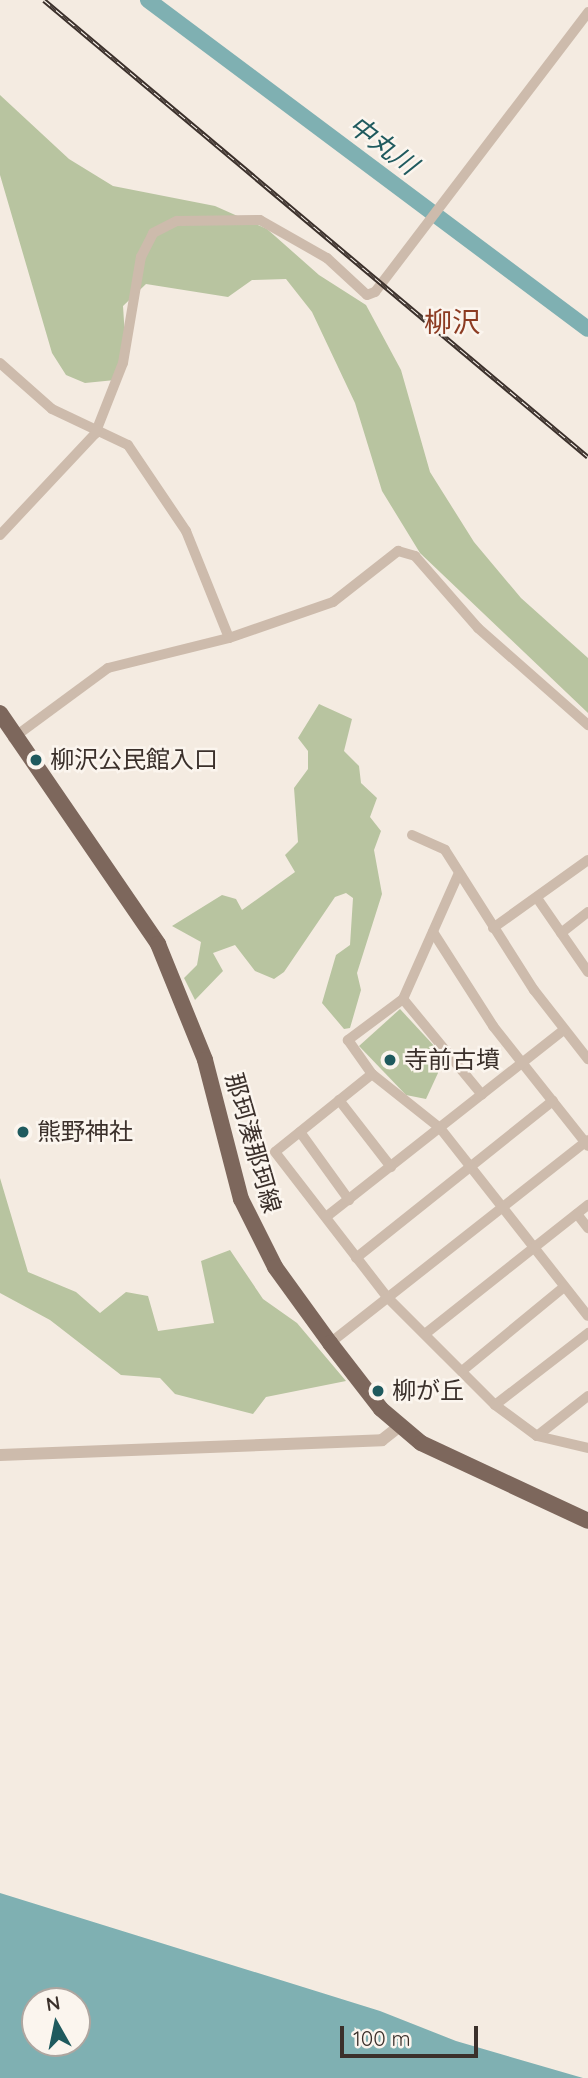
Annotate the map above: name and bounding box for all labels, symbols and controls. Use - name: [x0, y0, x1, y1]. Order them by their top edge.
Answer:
- water label: 中丸川: [342, 109, 424, 181]
- district label: 柳沢: [424, 305, 480, 339]
- place label: 柳沢公民館入口: [50, 746, 218, 774]
- marker: 柳沢公民館入口: [28, 752, 44, 768]
- place label: 寺前古墳: [404, 1046, 500, 1074]
- marker: 寺前古墳: [382, 1052, 398, 1068]
- street label: 那珂湊那珂線: [219, 1070, 287, 1216]
- place label: 熊野神社: [37, 1118, 133, 1146]
- marker: 熊野神社: [15, 1124, 31, 1140]
- place label: 柳が丘: [392, 1377, 464, 1405]
- marker: 柳が丘: [370, 1383, 386, 1399]
- north arrow: [21, 1987, 91, 2057]
- text: N: [44, 1990, 62, 2016]
- scale bar: [343, 2011, 481, 2056]
- text: 100 m: [353, 2025, 411, 2051]

